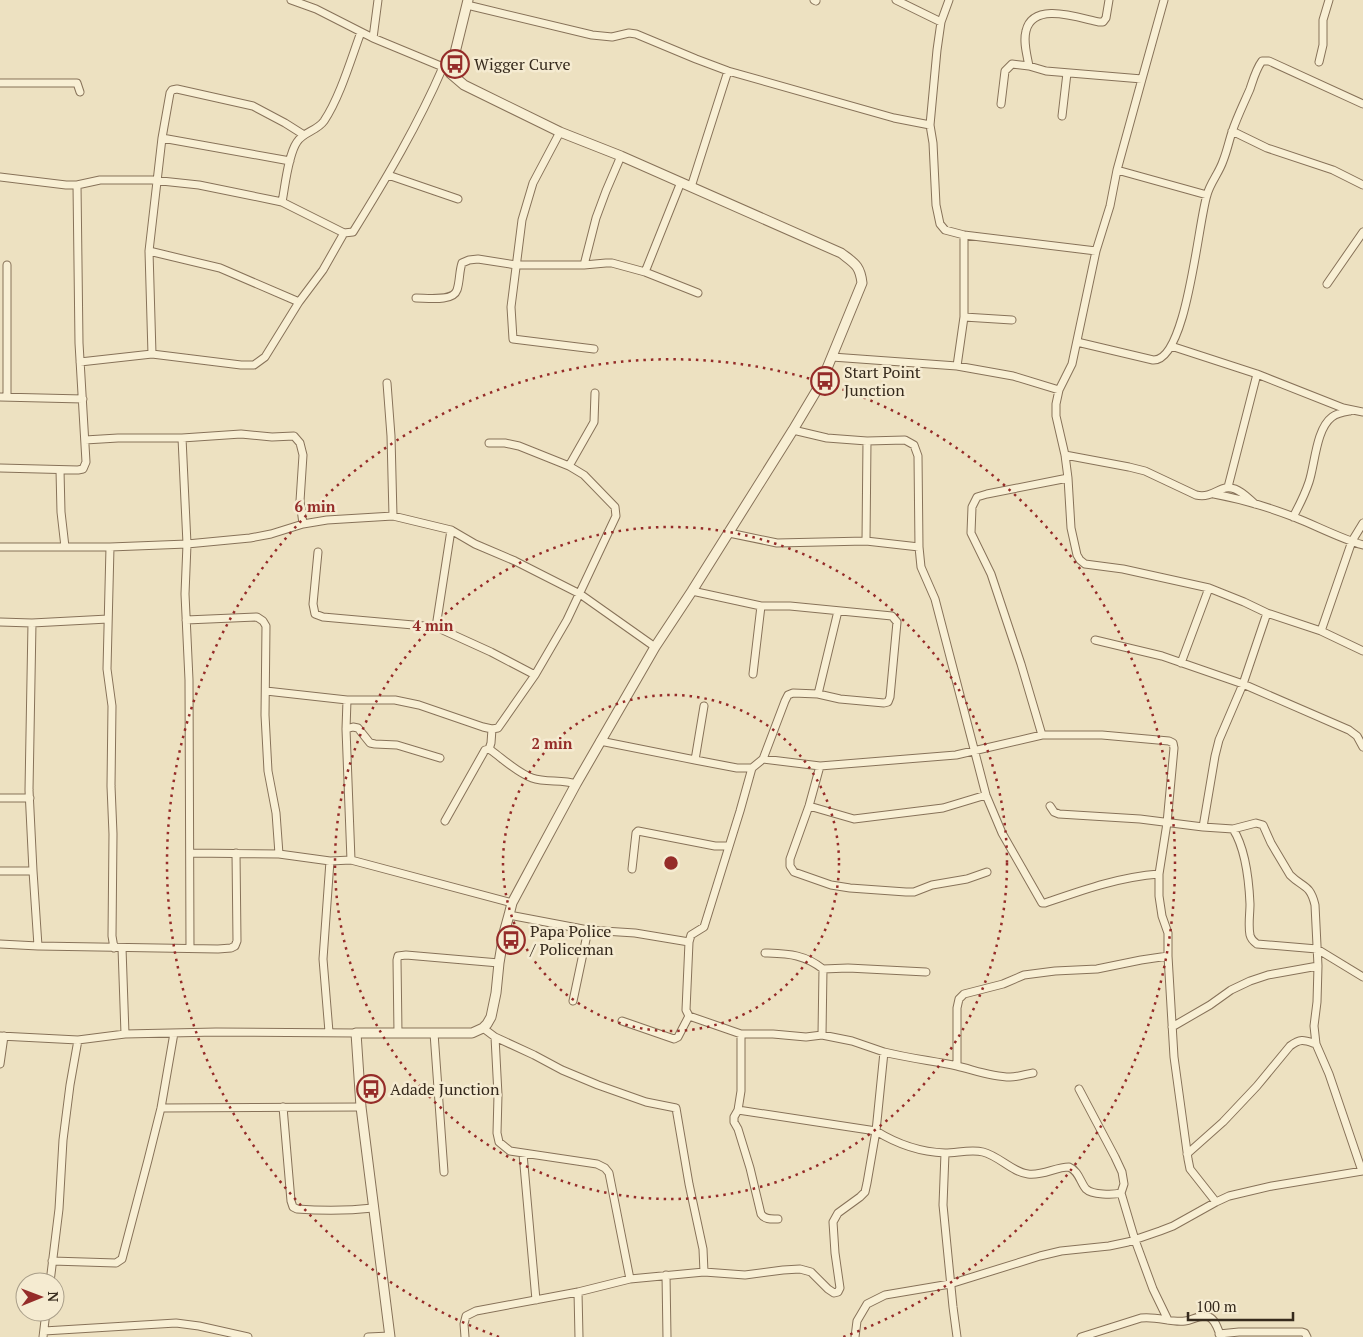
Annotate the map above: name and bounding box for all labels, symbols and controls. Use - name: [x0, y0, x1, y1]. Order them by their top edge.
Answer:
- bus stop icon: Wigger Curve: [440, 49, 470, 79]
- place label: Wigger Curve: [474, 53, 570, 75]
- place label: Start Point Junction: [844, 361, 921, 401]
- bus stop icon: Start Point Junction: [810, 366, 840, 396]
- text: 6 min: [294, 496, 336, 516]
- text: 4 min: [412, 615, 454, 635]
- text: 2 min: [531, 733, 573, 753]
- centre of rings: [662, 854, 680, 872]
- place label: Papa Police / Policeman: [529, 920, 614, 960]
- bus stop icon: Papa Police / Policeman: [496, 925, 526, 955]
- bus stop icon: Adade Junction: [356, 1074, 386, 1104]
- place label: Adade Junction: [390, 1078, 500, 1100]
- north arrow: [15, 1272, 65, 1322]
- scale bar: [1188, 1290, 1293, 1322]
- text: N: [44, 1291, 63, 1303]
- text: 100 m: [1196, 1296, 1237, 1316]

